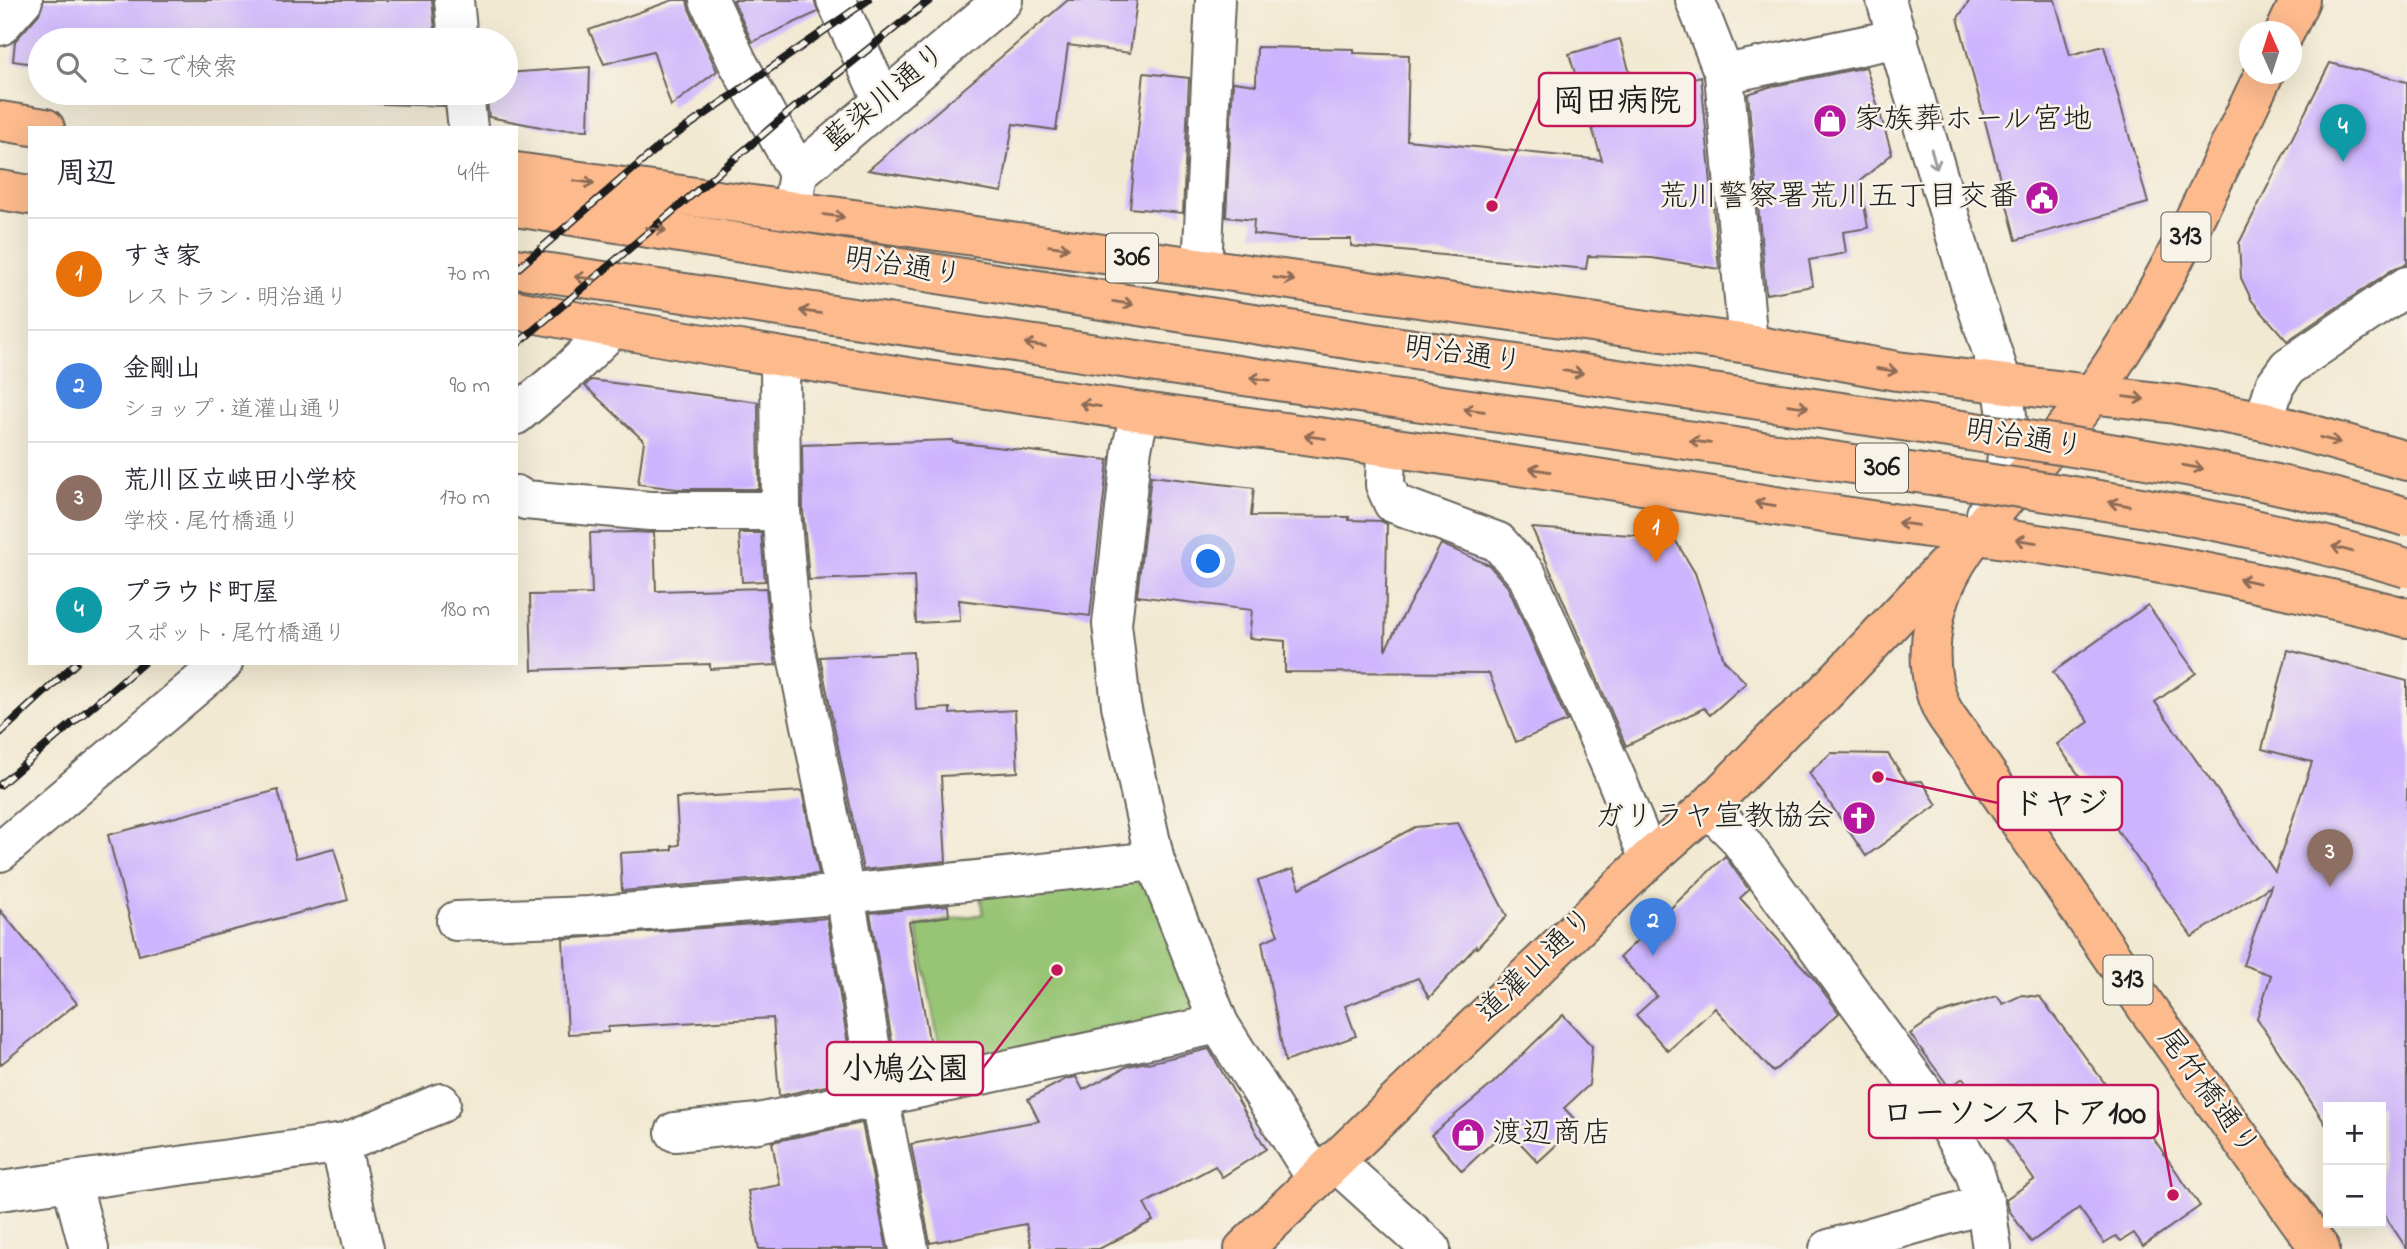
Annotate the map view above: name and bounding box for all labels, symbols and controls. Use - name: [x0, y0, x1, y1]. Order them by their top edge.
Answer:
- north arrow: [2239, 21, 2302, 84]
- search box: [28, 28, 518, 105]
- street label: 藍染川通り: [814, 33, 958, 163]
- icon: search: [52, 48, 90, 86]
- text: ここで検索: [108, 50, 238, 88]
- callout: 岡田病院: [1539, 73, 1695, 126]
- text: 岡田病院: [1553, 80, 1681, 127]
- place label: 家族葬ホール宮地: [1854, 99, 2092, 143]
- shop icon: 家族葬ホール宮地: [1811, 102, 1849, 140]
- pin: 4: [2320, 104, 2366, 162]
- one-way arrow: [1928, 148, 1941, 170]
- text: 周辺: [56, 153, 116, 197]
- text: 4件: [458, 158, 490, 191]
- one-way arrow: [572, 175, 595, 188]
- place label: 荒川警察署荒川五丁目交番: [1658, 176, 2018, 220]
- public building icon: 荒川警察署荒川五丁目交番: [2023, 179, 2061, 217]
- one-way arrow: [822, 209, 844, 222]
- road number: 313: [2162, 212, 2210, 262]
- one-way arrow: [644, 223, 667, 236]
- road number: 306: [1106, 233, 1158, 282]
- street label: 明治通り: [840, 237, 966, 299]
- text: すき家: [123, 239, 201, 277]
- one-way arrow: [1047, 241, 1070, 254]
- text: 1: [75, 258, 83, 291]
- text: 70 m: [447, 258, 490, 291]
- one-way arrow: [574, 271, 597, 284]
- one-way arrow: [1272, 273, 1295, 286]
- text: レストラン · 明治通り: [123, 282, 348, 315]
- one-way arrow: [1111, 297, 1134, 310]
- one-way arrow: [799, 305, 822, 318]
- street label: 明治通り: [1401, 326, 1525, 386]
- one-way arrow: [1024, 338, 1047, 351]
- text: 金剛山: [123, 351, 201, 389]
- one-way arrow: [1876, 364, 1898, 377]
- one-way arrow: [1562, 366, 1584, 379]
- text: 2: [73, 370, 85, 403]
- text: 90 m: [450, 370, 490, 403]
- one-way arrow: [1249, 372, 1272, 385]
- one-way arrow: [2122, 392, 2145, 405]
- text: ショップ · 道灌山通り: [123, 394, 345, 427]
- one-way arrow: [1079, 398, 1102, 411]
- one-way arrow: [1787, 400, 1809, 413]
- one-way arrow: [1464, 403, 1486, 416]
- street label: 明治通り: [1961, 409, 2087, 471]
- one-way arrow: [1304, 430, 1327, 443]
- one-way arrow: [2319, 434, 2341, 447]
- one-way arrow: [1689, 435, 1712, 448]
- road number: 306: [1856, 444, 1908, 492]
- one-way arrow: [2181, 461, 2204, 474]
- text: 荒川区立峡田小学校: [123, 463, 357, 501]
- one-way arrow: [1529, 463, 1552, 476]
- text: 3: [74, 482, 84, 515]
- text: 170 m: [440, 482, 490, 515]
- one-way arrow: [1754, 497, 1777, 510]
- one-way arrow: [2108, 497, 2130, 510]
- pin: 1: [1633, 505, 1679, 563]
- text: 学校 · 尾竹橋通り: [123, 506, 300, 539]
- one-way arrow: [1898, 518, 1920, 531]
- one-way arrow: [2015, 534, 2037, 547]
- one-way arrow: [2331, 542, 2353, 555]
- your location: [1191, 544, 1225, 578]
- one-way arrow: [2238, 574, 2261, 588]
- text: プラウド町屋: [123, 575, 279, 613]
- text: 4: [74, 594, 84, 627]
- text: 180 m: [441, 594, 490, 627]
- text: スポット · 尾竹橋通り: [123, 618, 346, 651]
- callout: ドヤジ: [1998, 777, 2122, 830]
- text: ドヤジ: [2012, 783, 2108, 830]
- place label: ガリラヤ宣教協会: [1594, 796, 1834, 840]
- church icon: ガリラヤ宣教協会: [1840, 799, 1878, 837]
- pin: 3: [2307, 829, 2353, 887]
- street label: 道灌山通り: [1468, 898, 1606, 1034]
- pin: 2: [1630, 898, 1676, 956]
- road number: 313: [2104, 956, 2152, 1004]
- street label: 尾竹橋通り: [2145, 1019, 2269, 1167]
- callout: 小鳩公園: [827, 1042, 983, 1095]
- text: 小鳩公園: [841, 1048, 969, 1095]
- callout: ローソンストア100: [1869, 1085, 2158, 1138]
- text: ローソンストア100: [1882, 1092, 2146, 1139]
- map controls: [2323, 1102, 2386, 1228]
- button: +: [2323, 1102, 2386, 1165]
- place label: 渡辺商店: [1492, 1113, 1612, 1157]
- shop icon: 渡辺商店: [1449, 1116, 1487, 1154]
- button: −: [2323, 1165, 2386, 1228]

